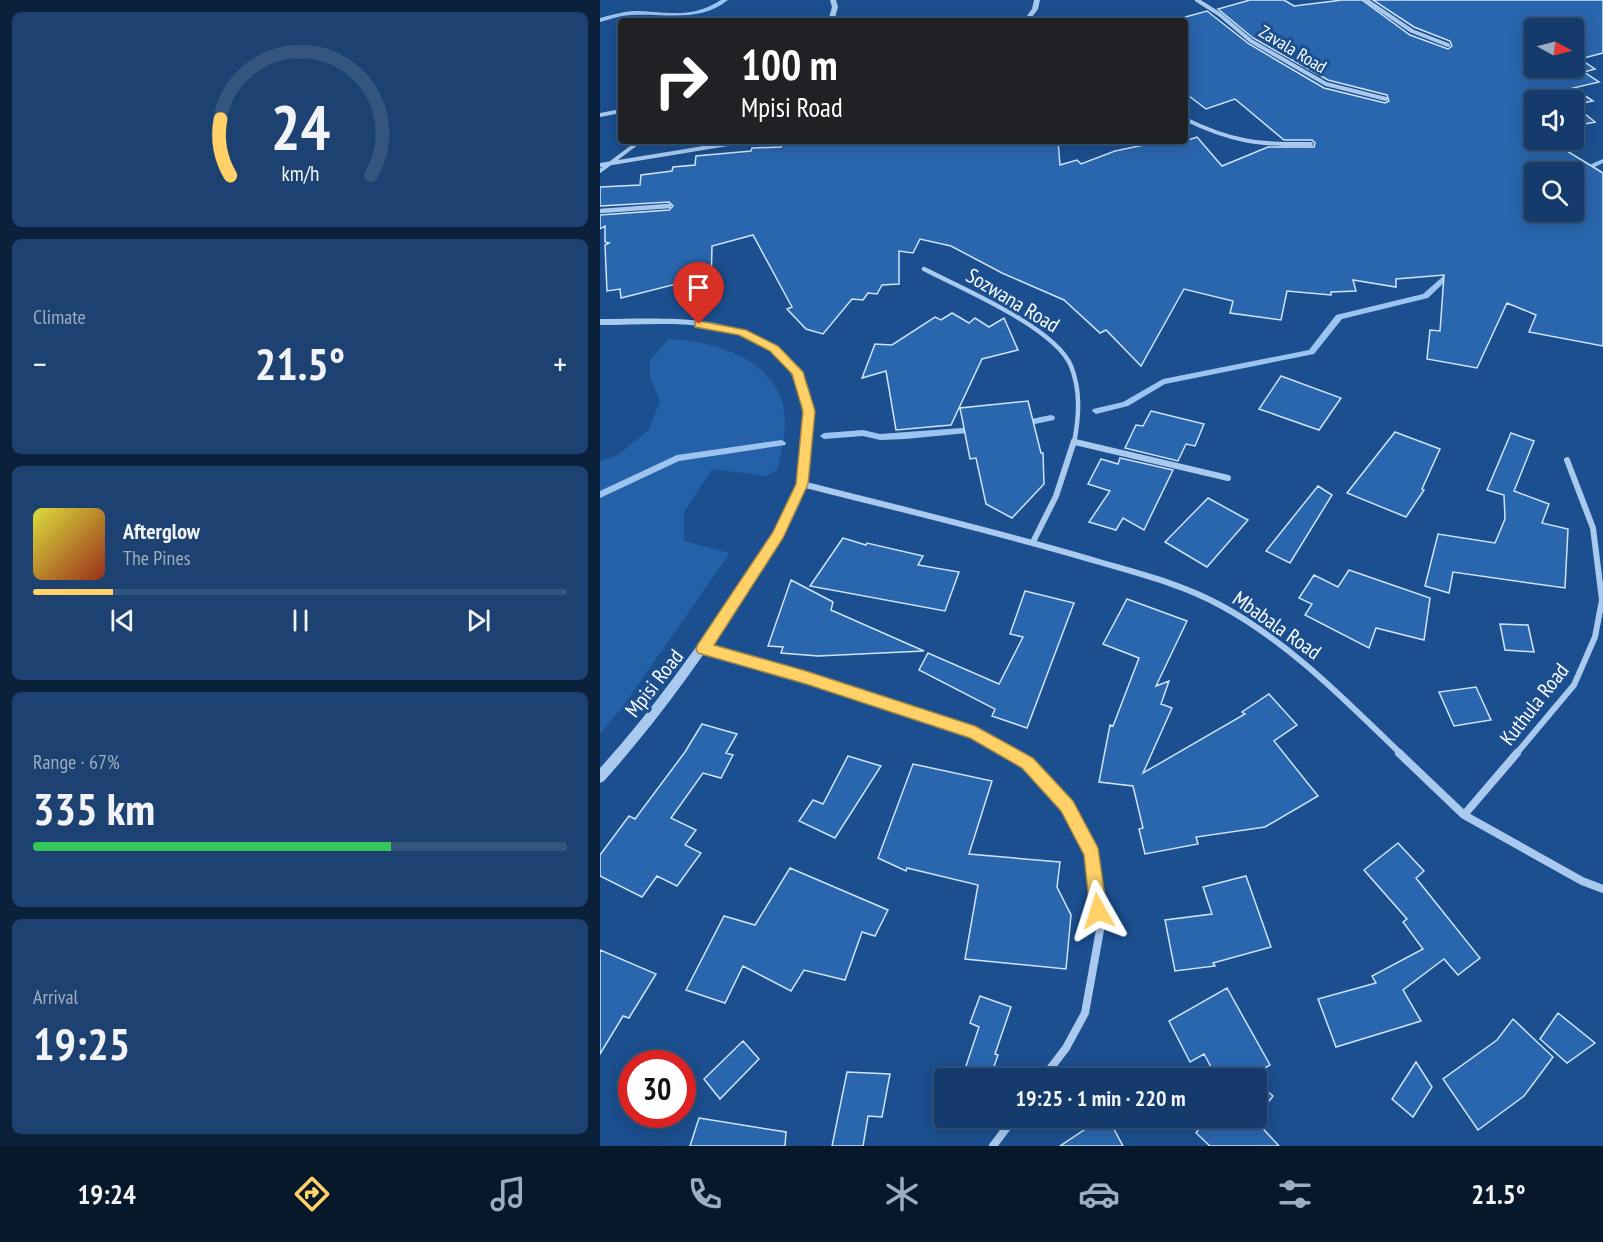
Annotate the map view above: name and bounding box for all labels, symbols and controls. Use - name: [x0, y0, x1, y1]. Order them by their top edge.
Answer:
- north arrow: [1524, 18, 1584, 78]
- map controls: [1524, 18, 1584, 222]
- street label: Zavala Road: [1255, 20, 1331, 78]
- text: 100 m: [741, 37, 838, 92]
- icon: right: [642, 42, 720, 120]
- text: 24: [270, 87, 330, 168]
- text: Mpisi Road: [741, 90, 843, 124]
- button: sound: [1524, 90, 1584, 150]
- text: km/h: [281, 160, 319, 188]
- button: search: [1524, 162, 1584, 222]
- pin: [673, 262, 724, 324]
- street label: Sozwana Road: [961, 262, 1065, 338]
- icon: arrive: [682, 271, 715, 304]
- text: Climate: [33, 304, 86, 330]
- text: 21.5°: [255, 334, 345, 392]
- text: −: [33, 342, 47, 385]
- text: +: [553, 342, 567, 385]
- text: Afterglow: [123, 517, 200, 545]
- text: The Pines: [123, 545, 190, 571]
- street label: Mbabala Road: [1227, 585, 1327, 665]
- icon: previous: [106, 604, 139, 637]
- icon: pause: [284, 604, 317, 637]
- icon: next: [462, 604, 495, 637]
- street label: Mpisi Road: [619, 644, 689, 722]
- street label: Kuthula Road: [1494, 658, 1574, 750]
- text: Range · 67%: [33, 749, 120, 775]
- text: 335 km: [33, 779, 155, 837]
- position arrow: [1066, 879, 1130, 943]
- text: Arrival: [33, 984, 78, 1010]
- text: 19:25: [33, 1014, 130, 1072]
- speed limit sign: 30: [618, 1050, 696, 1128]
- text: 19:25 · 1 min · 220 m: [1015, 1084, 1186, 1112]
- icon: directions: [291, 1173, 333, 1215]
- icon: music: [487, 1173, 529, 1215]
- icon: phone: [684, 1173, 726, 1215]
- icon: climate: [881, 1173, 923, 1215]
- icon: car: [1078, 1173, 1120, 1215]
- icon: filters: [1274, 1173, 1316, 1215]
- text: 19:24: [77, 1177, 136, 1211]
- text: 21.5°: [1471, 1177, 1526, 1211]

